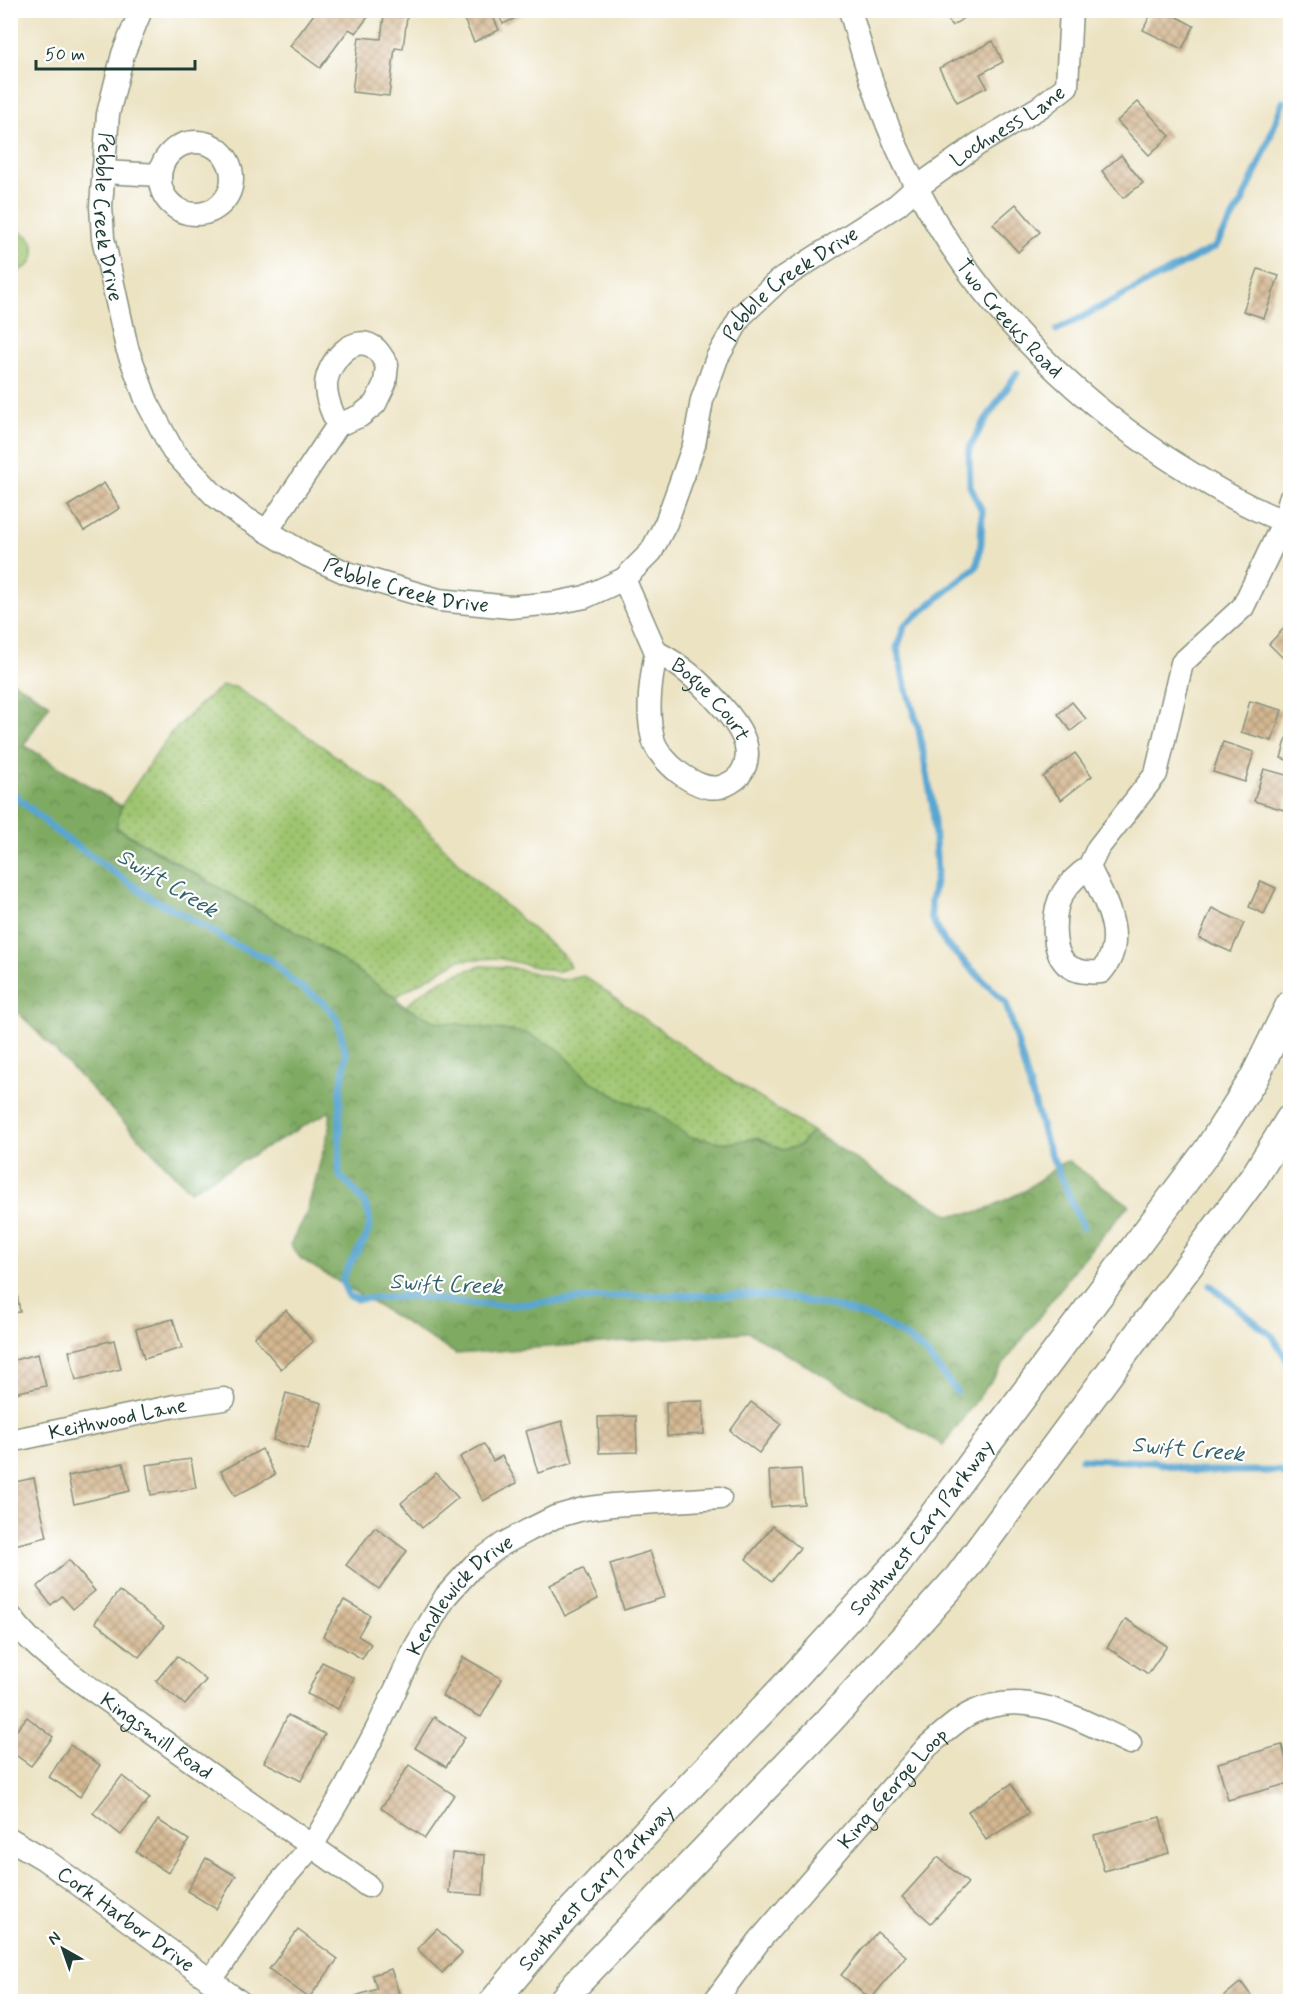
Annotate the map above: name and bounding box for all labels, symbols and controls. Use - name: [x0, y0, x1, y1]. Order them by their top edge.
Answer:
- scale bar: [36, 33, 195, 71]
- text: 50 m: [45, 43, 85, 67]
- street label: Lochness Lane: [945, 79, 1072, 174]
- street label: Pebble Creek Drive: [86, 131, 129, 304]
- street label: Pebble Creek Drive: [716, 220, 864, 347]
- street label: Two Creeks Road: [949, 253, 1069, 385]
- street label: Pebble Creek Drive: [319, 551, 490, 620]
- street label: Bogue Court: [665, 652, 756, 746]
- water label: Swift Creek: [112, 843, 224, 926]
- water label: Swift Creek: [389, 1268, 505, 1302]
- street label: Keithwood Lane: [46, 1391, 189, 1447]
- water label: Swift Creek: [1131, 1431, 1247, 1469]
- street label: Southwest Cary Parkway: [844, 1434, 1001, 1622]
- street label: Kendlewick Drive: [401, 1528, 518, 1660]
- street label: Kingsmill Road: [94, 1686, 218, 1787]
- street label: King George Loop: [832, 1722, 955, 1855]
- street label: Southwest Cary Parkway: [512, 1799, 681, 1977]
- street label: Cork Harbor Drive: [51, 1860, 200, 1979]
- north arrow: [33, 1919, 93, 1979]
- text: N: [43, 1927, 65, 1950]

